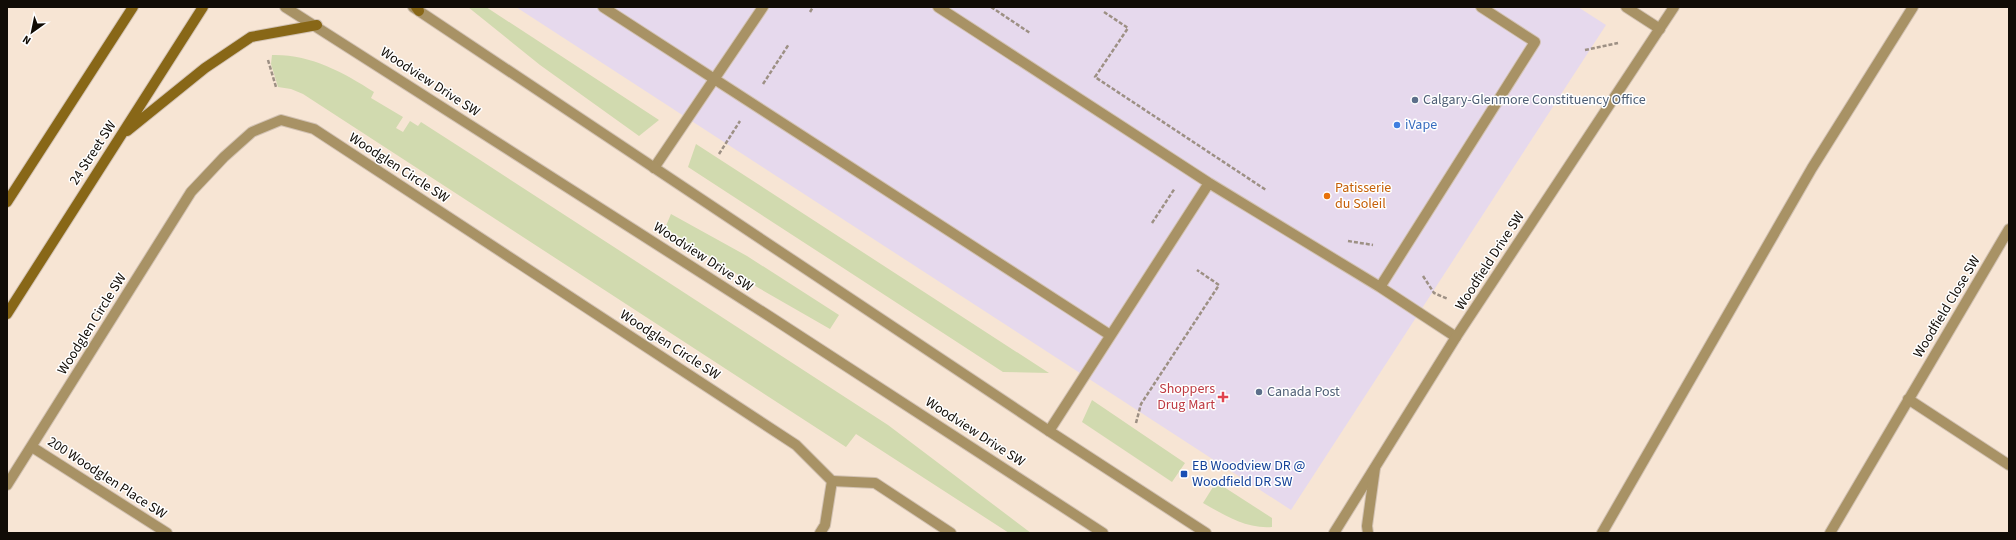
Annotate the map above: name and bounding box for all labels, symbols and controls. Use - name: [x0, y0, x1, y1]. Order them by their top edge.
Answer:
- north arrow: [12, 12, 52, 52]
- text: N: [20, 32, 34, 48]
- street label: Woodview Drive SW: [376, 42, 484, 122]
- place label: Calgary-Glenmore Constituency Office: [1423, 90, 1646, 110]
- marker: Calgary-Glenmore Constituency Office: [1410, 95, 1420, 105]
- place label: iVape: [1405, 115, 1437, 135]
- street label: 24 Street SW: [65, 117, 121, 189]
- marker: iVape: [1392, 120, 1402, 130]
- street label: Woodglen Circle SW: [345, 128, 453, 208]
- place label: Patisserie du Soleil: [1335, 178, 1391, 214]
- marker: Patisserie du Soleil: [1322, 191, 1332, 201]
- street label: Woodfield Drive SW: [1451, 208, 1529, 314]
- street label: Woodview Drive SW: [649, 217, 757, 297]
- street label: Woodfield Close SW: [1909, 252, 1985, 362]
- street label: Woodglen Circle SW: [53, 269, 131, 379]
- street label: Woodglen Circle SW: [616, 305, 724, 385]
- place label: Shoppers Drug Mart: [1157, 379, 1215, 415]
- place label: Canada Post: [1267, 382, 1340, 402]
- marker: Canada Post: [1254, 387, 1264, 397]
- street label: Woodview Drive SW: [921, 392, 1029, 472]
- marker: Shoppers Drug Mart: [1218, 392, 1228, 402]
- street label: 200 Woodglen Place SW: [43, 432, 171, 524]
- place label: EB Woodview DR @ Woodfield DR SW: [1192, 456, 1306, 492]
- marker: EB Woodview DR @ Woodfield DR SW: [1179, 469, 1189, 479]

